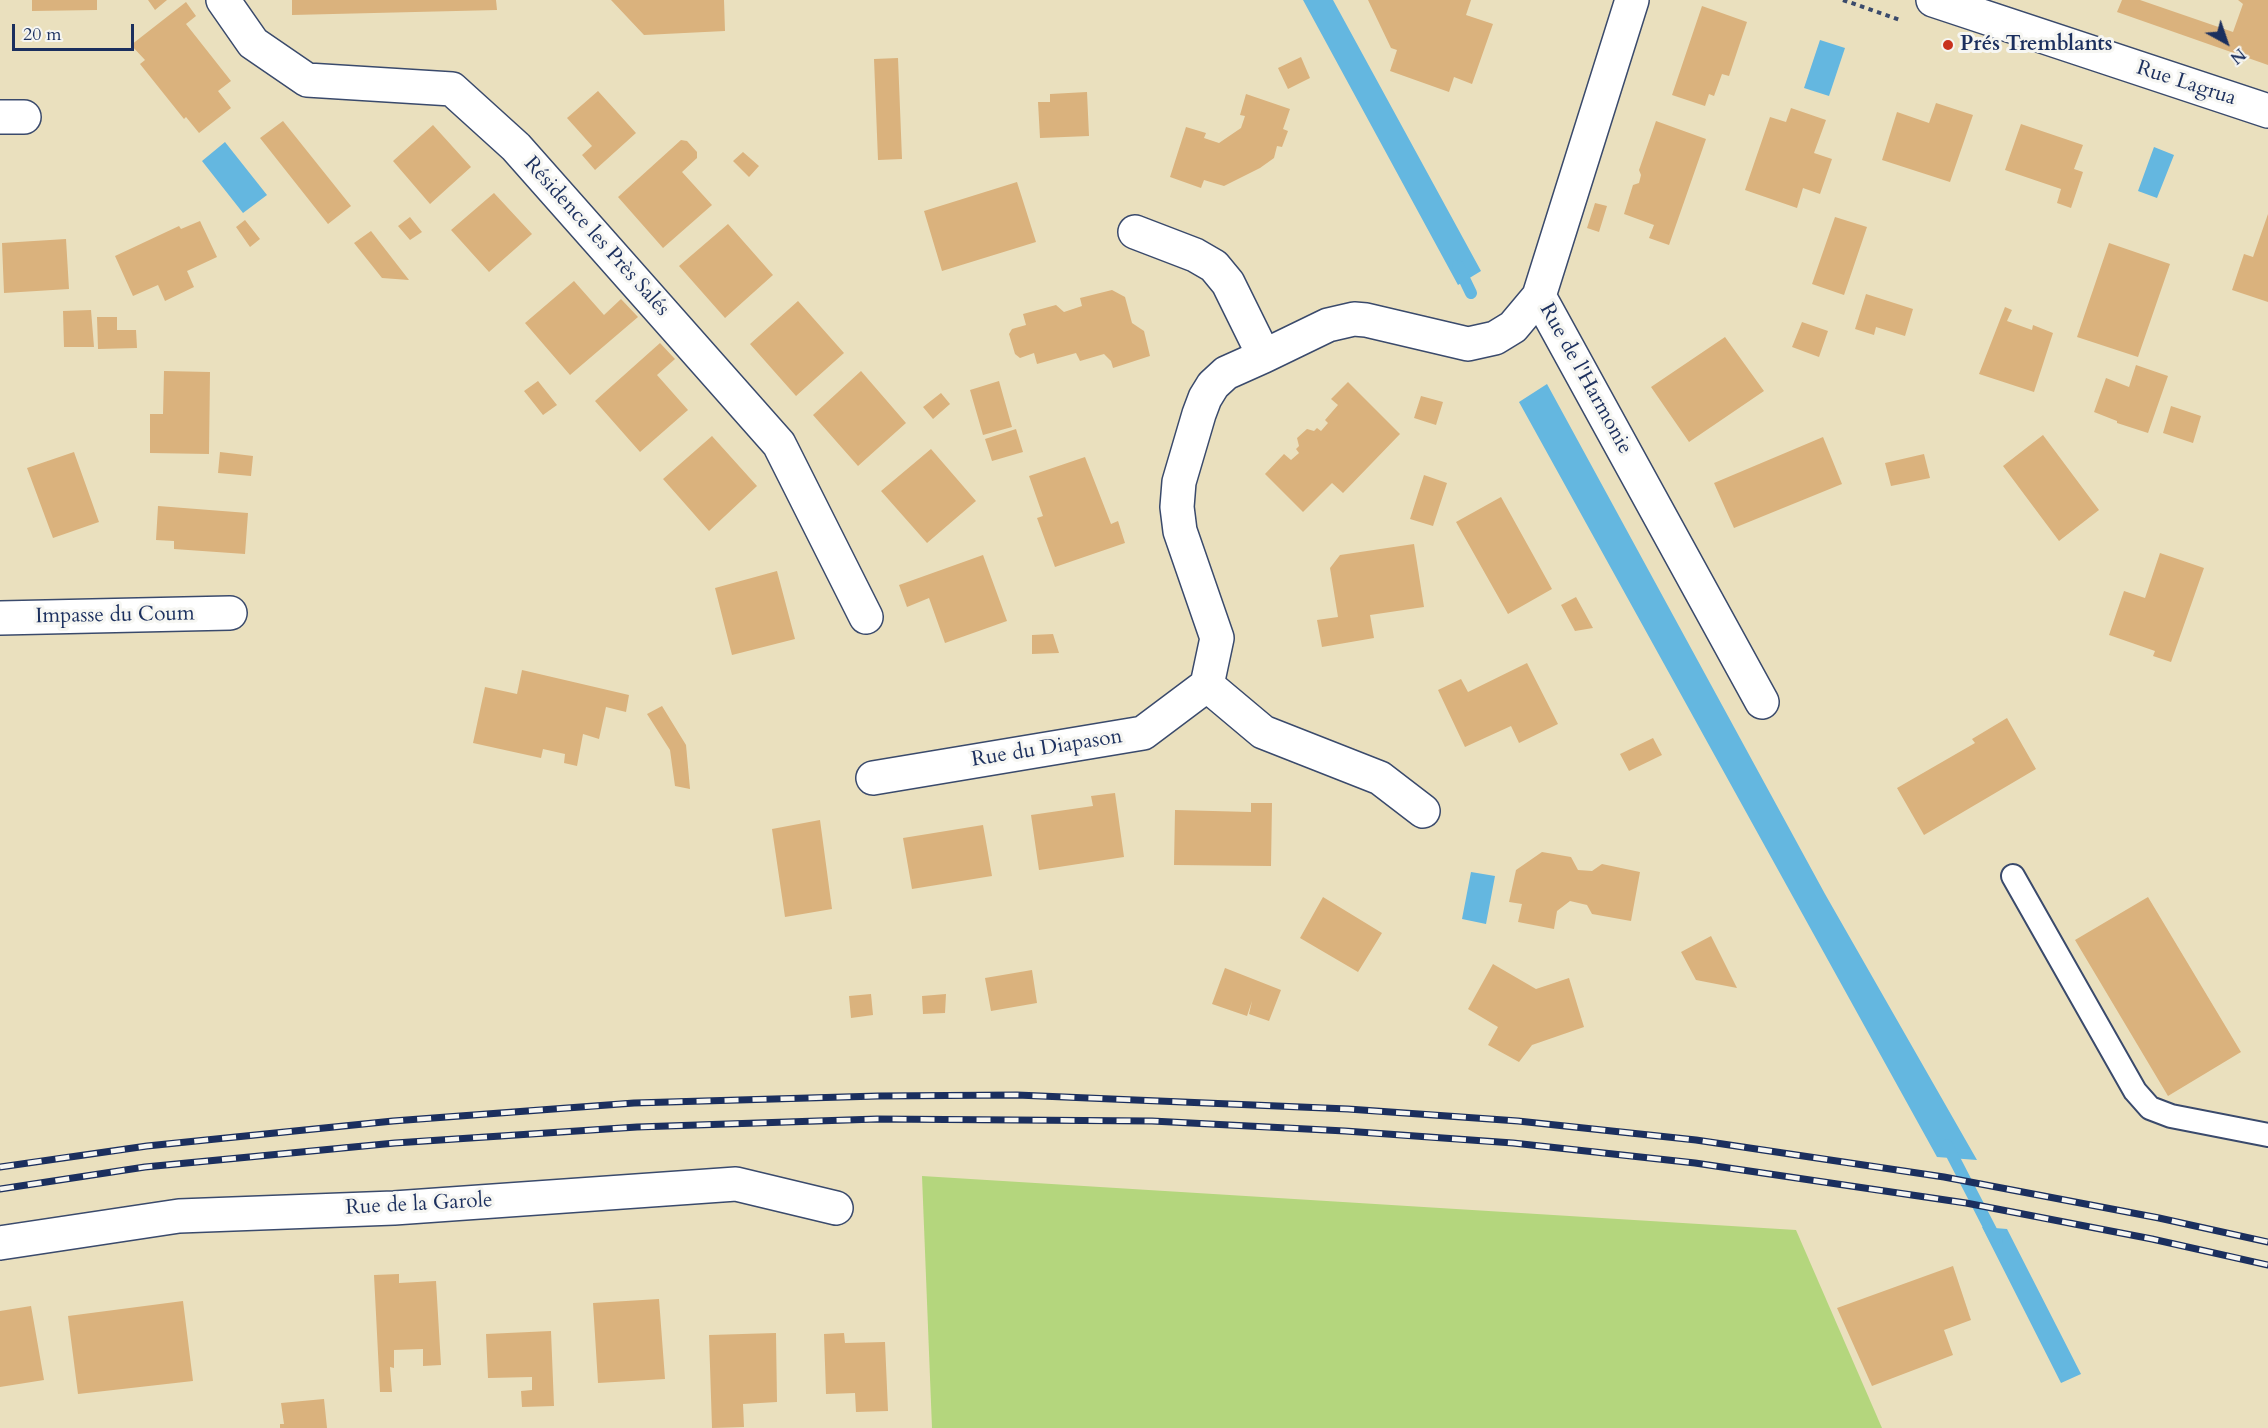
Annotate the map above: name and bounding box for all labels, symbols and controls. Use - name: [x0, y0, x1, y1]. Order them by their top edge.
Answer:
- scale bar: [15, 12, 136, 50]
- north arrow: [2196, 12, 2256, 72]
- text: 20 m: [23, 22, 62, 47]
- place label: Prés Tremblants: [1960, 32, 2113, 58]
- marker: Prés Tremblants: [1941, 38, 1955, 52]
- text: N: [2225, 43, 2250, 69]
- street label: Rue Lagrua: [2133, 56, 2239, 112]
- street label: Résidence les Près Salés: [518, 152, 674, 322]
- street label: Rue de l'Harmonie: [1533, 299, 1637, 459]
- street label: Impasse du Coum: [35, 602, 195, 630]
- street label: Rue du Diapason: [970, 725, 1124, 773]
- street label: Rue de la Garole: [345, 1189, 493, 1221]

